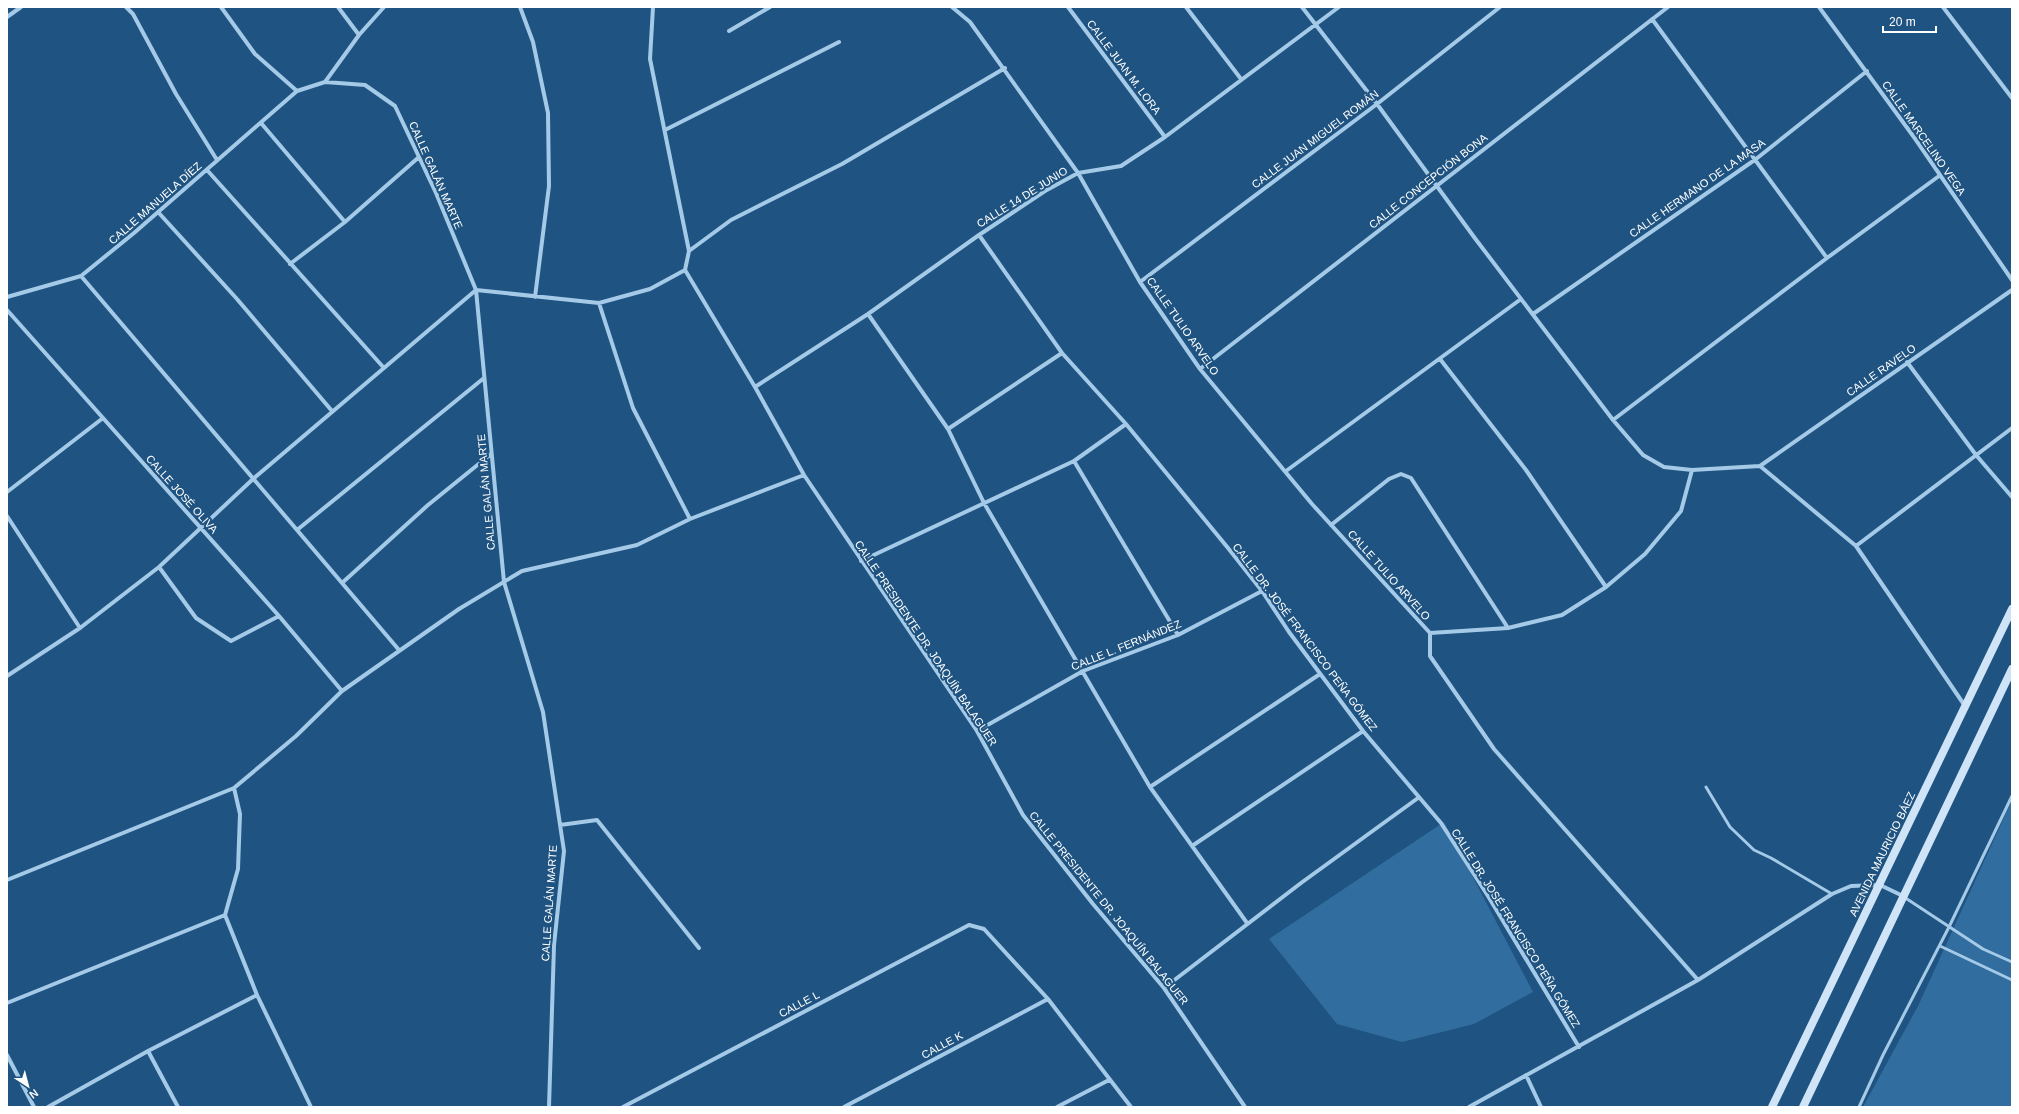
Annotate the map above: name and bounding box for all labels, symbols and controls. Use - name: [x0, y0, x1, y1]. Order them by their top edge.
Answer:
- scale bar: [1883, 8, 1936, 34]
- text: 20 m: [1889, 15, 1916, 29]
- street label: CALLE JUAN M. LORA: [1085, 17, 1164, 117]
- street label: CALLE MARCELINO VEGA: [1880, 78, 1969, 198]
- street label: CALLE JUAN MIGUEL ROMÁN: [1249, 87, 1381, 191]
- street label: CALLE GALÁN MARTE: [407, 119, 465, 231]
- street label: CALLE CONCEPCIÓN BONA: [1367, 131, 1490, 231]
- street label: CALLE HERMANO DE LA MASA: [1627, 136, 1768, 240]
- street label: CALLE MANUELA DÍEZ: [106, 159, 204, 246]
- street label: CALLE 14 DE JUNIO: [974, 164, 1070, 230]
- street label: CALLE TULIO ARVELO: [1145, 275, 1222, 378]
- street label: CALLE RAVELO: [1844, 341, 1918, 398]
- street label: CALLE GALÁN MARTE: [475, 433, 497, 551]
- street label: CALLE JOSÉ OLIVA: [144, 452, 221, 536]
- street label: CALLE TULIO ARVELO: [1345, 528, 1433, 623]
- street label: CALLE PRESIDENTE DR. JOAQUÍN BALAGUER: [852, 538, 1000, 748]
- street label: CALLE DR. JOSÉ FRANCISCO PEÑA GÓMEZ: [1230, 541, 1380, 734]
- street label: CALLE L. FERNÁNDEZ: [1069, 617, 1183, 673]
- street label: AVENIDA MAURICIO BÁEZ: [1847, 790, 1917, 918]
- street label: CALLE PRESIDENTE DR. JOAQUÍN BALAGUER: [1027, 809, 1191, 1007]
- street label: CALLE DR. JOSÉ FRANCISCO PEÑA GÓMEZ: [1449, 826, 1583, 1030]
- street label: CALLE GALÁN MARTE: [539, 844, 559, 962]
- street label: CALLE L: [777, 988, 821, 1020]
- street label: CALLE K: [919, 1029, 965, 1061]
- north arrow: [8, 1066, 48, 1106]
- text: N: [27, 1087, 41, 1101]

